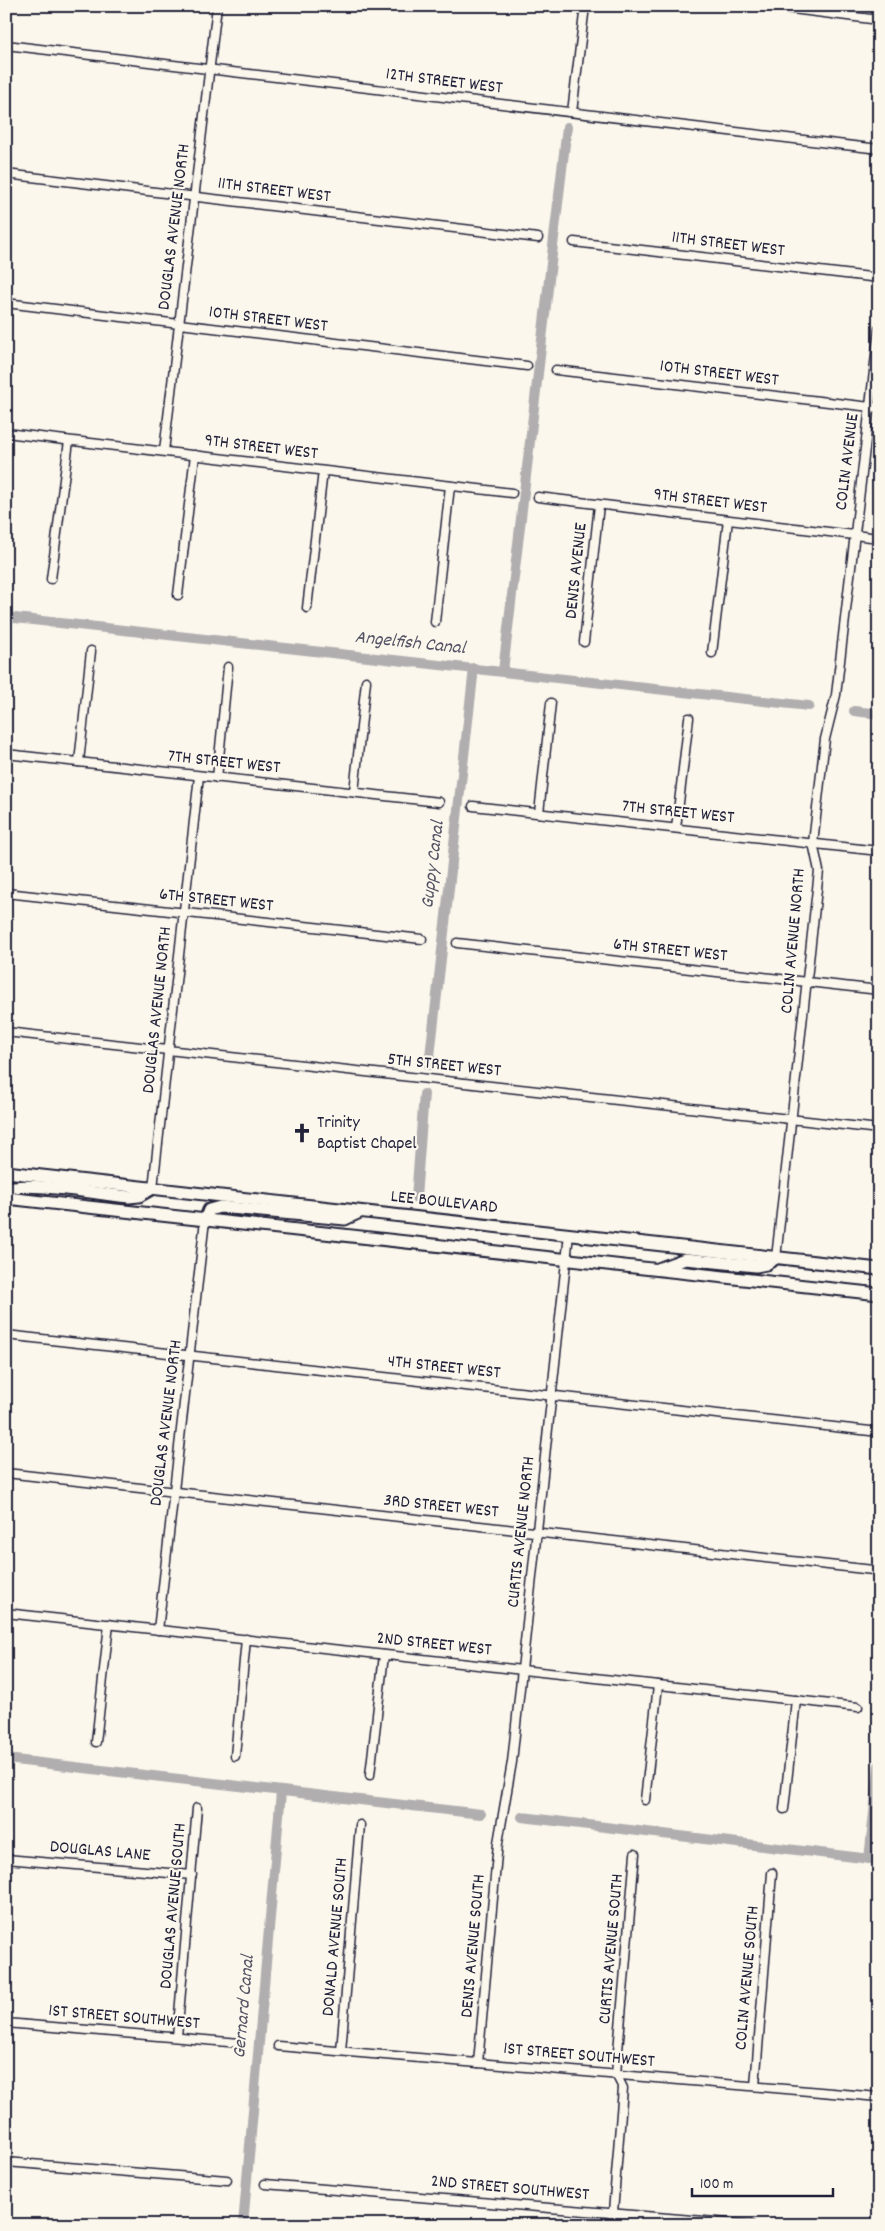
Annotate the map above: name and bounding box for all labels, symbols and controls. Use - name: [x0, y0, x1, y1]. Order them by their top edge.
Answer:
- street label: 12TH STREET WEST: [384, 62, 504, 102]
- street label: DOUGLAS AVENUE NORTH: [152, 142, 198, 312]
- street label: 11TH STREET WEST: [216, 172, 332, 210]
- street label: 11TH STREET WEST: [670, 226, 786, 264]
- street label: 10TH STREET WEST: [207, 300, 329, 340]
- street label: 10TH STREET WEST: [658, 354, 780, 394]
- street label: COLIN AVENUE: [830, 412, 866, 512]
- street label: 9TH STREET WEST: [203, 429, 319, 467]
- street label: 9TH STREET WEST: [652, 483, 768, 521]
- street label: DENIS AVENUE: [560, 522, 594, 620]
- water label: Angelfish Canal: [354, 625, 468, 663]
- street label: 7TH STREET WEST: [167, 745, 281, 781]
- street label: 7TH STREET WEST: [621, 795, 735, 831]
- water label: Guppy Canal: [415, 818, 453, 910]
- street label: COLIN AVENUE NORTH: [775, 867, 813, 1015]
- street label: 6TH STREET WEST: [158, 883, 274, 919]
- street label: DOUGLAS AVENUE NORTH: [137, 925, 179, 1095]
- street label: 6TH STREET WEST: [612, 933, 728, 969]
- street label: 5TH STREET WEST: [386, 1048, 502, 1084]
- place label: Trinity Baptist Chapel: [317, 1111, 417, 1157]
- church icon: Trinity Baptist Chapel: [291, 1122, 313, 1144]
- street label: LEE BOULEVARD: [389, 1185, 499, 1221]
- street label: DOUGLAS AVENUE NORTH: [144, 1338, 190, 1508]
- street label: 4TH STREET WEST: [386, 1350, 502, 1386]
- street label: CURTIS AVENUE NORTH: [502, 1455, 542, 1609]
- street label: 3RD STREET WEST: [382, 1489, 500, 1525]
- street label: 2ND STREET WEST: [375, 1627, 493, 1663]
- street label: DOUGLAS AVENUE SOUTH: [154, 1822, 194, 1990]
- street label: DOUGLAS LANE: [49, 1835, 151, 1869]
- street label: DONALD AVENUE SOUTH: [317, 1857, 355, 2017]
- street label: DENIS AVENUE SOUTH: [455, 1873, 493, 2019]
- street label: CURTIS AVENUE SOUTH: [593, 1873, 631, 2025]
- street label: COLIN AVENUE SOUTH: [729, 1905, 767, 2051]
- water label: Gernard Canal: [227, 1953, 263, 2060]
- street label: 1ST STREET SOUTHWEST: [47, 1999, 201, 2037]
- street label: 1ST STREET SOUTHWEST: [502, 2037, 656, 2075]
- scale bar: [692, 2166, 834, 2198]
- street label: 2ND STREET SOUTHWEST: [430, 2170, 590, 2208]
- text: 100 m: [700, 2174, 733, 2196]

